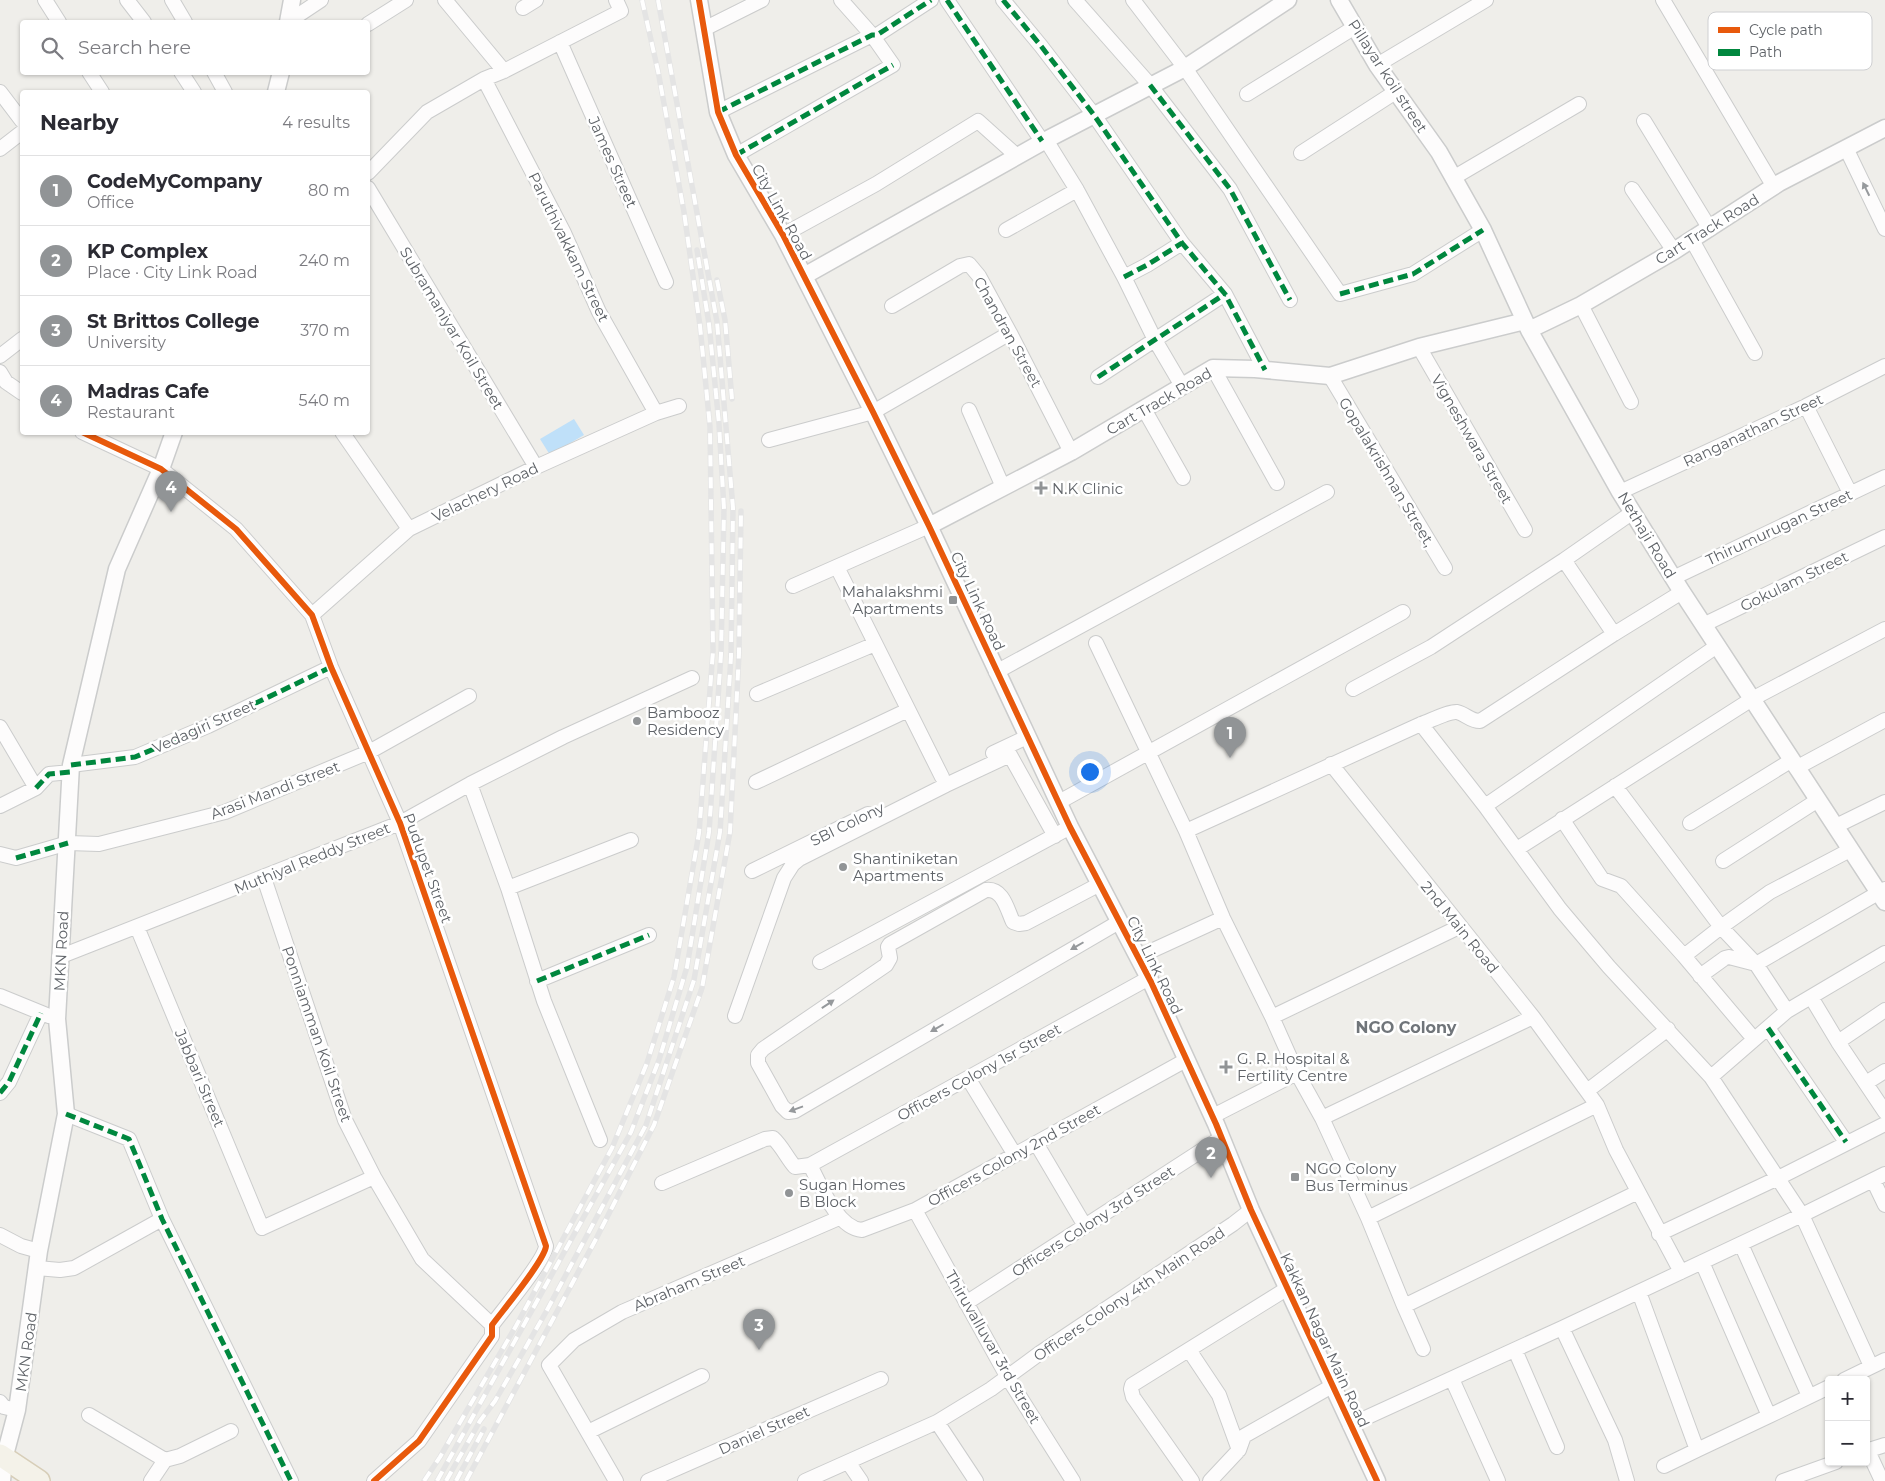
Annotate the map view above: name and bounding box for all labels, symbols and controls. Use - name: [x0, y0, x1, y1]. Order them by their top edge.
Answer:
- legend: [1708, 12, 1872, 70]
- street label: Pillayar koil street: [1344, 16, 1432, 136]
- search box: [20, 20, 370, 75]
- text: Cycle path: [1749, 21, 1823, 39]
- icon: search: [38, 34, 66, 62]
- text: Search here: [78, 36, 191, 59]
- text: Path: [1749, 43, 1782, 61]
- text: Nearby: [40, 110, 119, 135]
- street label: James Street: [584, 112, 642, 211]
- text: 4 results: [282, 113, 350, 132]
- street label: City Link Road: [748, 160, 816, 264]
- street label: Paruthivakkam Street: [524, 169, 614, 325]
- text: CodeMyCompany: [87, 170, 262, 193]
- text: 1: [53, 181, 59, 200]
- text: 80 m: [308, 181, 350, 200]
- one-way arrow: [1861, 182, 1869, 196]
- street label: Cart Track Road: [1652, 189, 1762, 269]
- text: Office: [87, 193, 134, 212]
- text: KP Complex: [87, 240, 208, 263]
- street label: Subramaniyar Koil Street: [396, 243, 508, 413]
- text: 2: [51, 251, 61, 270]
- text: 240 m: [299, 251, 350, 270]
- text: Place · City Link Road: [87, 263, 258, 282]
- street label: Chandran Street: [970, 273, 1046, 391]
- text: St Brittos College: [87, 310, 260, 333]
- text: 3: [51, 321, 61, 340]
- text: 370 m: [300, 321, 350, 340]
- text: University: [87, 333, 166, 352]
- street label: Cart Track Road: [1103, 363, 1215, 439]
- street label: Vigneshwara Street: [1427, 371, 1517, 507]
- text: Madras Cafe: [87, 380, 209, 403]
- street label: Ranganathan Street: [1680, 389, 1826, 471]
- text: 4: [50, 391, 62, 410]
- text: 540 m: [299, 391, 350, 410]
- street label: Gopalakrishnan Street,: [1335, 394, 1439, 550]
- text: Restaurant: [87, 403, 175, 422]
- street label: Velachery Road: [429, 458, 541, 526]
- pin: 4: [155, 471, 187, 512]
- place label: N.K Clinic: [1052, 479, 1123, 498]
- marker: N.K Clinic: [1034, 481, 1048, 495]
- street label: Thirumurugan Street: [1703, 485, 1855, 569]
- street label: Nethaji Road: [1614, 488, 1680, 582]
- street label: Gokulam Street: [1737, 547, 1851, 615]
- street label: City Link Road: [947, 548, 1009, 654]
- place label: Mahalakshmi Apartments: [842, 582, 943, 618]
- marker: Mahalakshmi Apartments: [947, 594, 959, 606]
- street label: Vedagiri Street: [149, 695, 259, 757]
- place label: Bambooz Residency: [647, 703, 725, 739]
- marker: Bambooz Residency: [631, 715, 643, 727]
- pin: 1: [1214, 717, 1246, 758]
- street label: Arasi Mandi Street: [208, 757, 342, 823]
- your location: [1077, 759, 1103, 785]
- street label: SBI Colony: [807, 798, 888, 850]
- street label: Pudupet Street: [399, 810, 457, 926]
- street label: Muthiyal Reddy Street: [231, 818, 393, 898]
- place label: Shantiniketan Apartments: [853, 849, 958, 885]
- marker: Shantiniketan Apartments: [837, 861, 849, 873]
- street label: 2nd Main Road: [1417, 877, 1503, 977]
- street label: MKN Road: [49, 910, 73, 992]
- street label: City Link Road: [1123, 913, 1187, 1017]
- one-way arrow: [1070, 941, 1083, 950]
- street label: Ponniamman Koil Street: [278, 943, 356, 1125]
- one-way arrow: [822, 999, 835, 1009]
- district label: NGO Colony: [1356, 1018, 1457, 1037]
- street label: Officers Colony 1sr Street: [894, 1019, 1064, 1125]
- one-way arrow: [929, 1024, 944, 1032]
- street label: Jabbari Street: [170, 1025, 229, 1130]
- place label: G. R. Hospital & Fertility Centre: [1237, 1049, 1349, 1085]
- marker: G. R. Hospital & Fertility Centre: [1219, 1060, 1233, 1074]
- street label: Officers Colony 2nd Street: [924, 1100, 1104, 1210]
- one-way arrow: [788, 1105, 803, 1113]
- pin: 2: [1195, 1137, 1227, 1178]
- place label: NGO Colony Bus Terminus: [1305, 1159, 1408, 1195]
- street label: Officers Colony 3rd Street: [1008, 1161, 1178, 1281]
- marker: NGO Colony Bus Terminus: [1289, 1171, 1301, 1183]
- place label: Sugan Homes B Block: [799, 1175, 905, 1211]
- marker: Sugan Homes B Block: [783, 1187, 795, 1199]
- street label: Officers Colony 4th Main Road: [1030, 1223, 1228, 1365]
- street label: Kakkan Nagar Main Road: [1276, 1250, 1374, 1430]
- street label: Abraham Street: [630, 1251, 748, 1315]
- street label: Thiruvalluvar 3rd Street: [941, 1267, 1045, 1427]
- pin: 3: [743, 1309, 775, 1350]
- street label: MKN Road: [11, 1311, 41, 1393]
- map controls: [1825, 1376, 1870, 1466]
- button: +: [1825, 1376, 1870, 1421]
- street label: Daniel Street: [715, 1401, 813, 1459]
- button: −: [1825, 1421, 1870, 1466]

